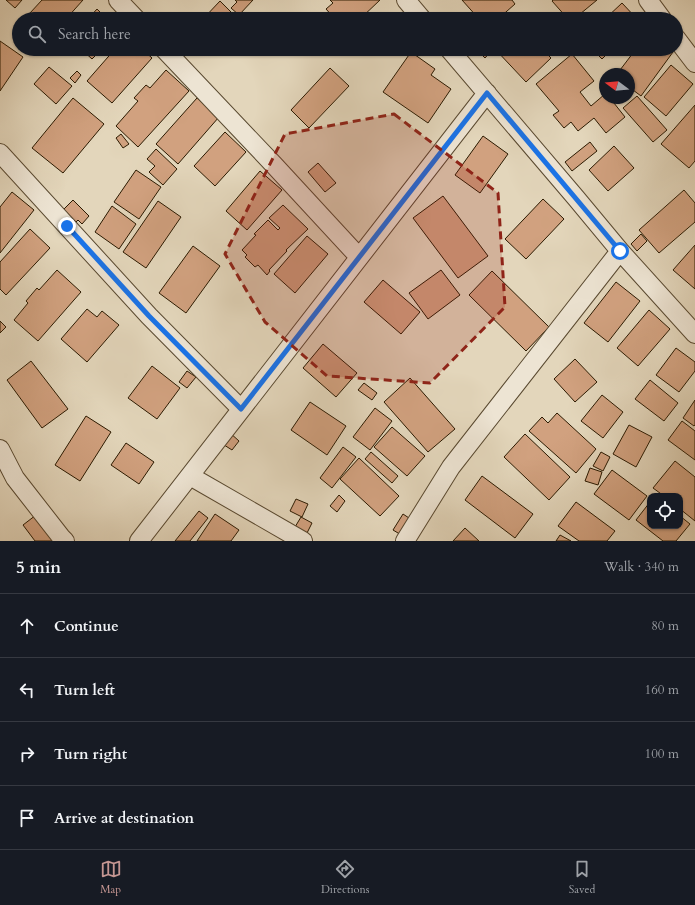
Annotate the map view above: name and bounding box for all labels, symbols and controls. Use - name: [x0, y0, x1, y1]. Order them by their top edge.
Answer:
- search box: [12, 12, 683, 56]
- icon: search: [26, 23, 48, 45]
- text: Search here: [58, 24, 131, 44]
- north arrow: [599, 68, 635, 104]
- route end: [58, 217, 76, 235]
- route start: [611, 242, 629, 260]
- map controls: [647, 493, 683, 529]
- button: locate: [647, 493, 683, 529]
- text: 5 min: [16, 556, 61, 579]
- text: Walk · 340 m: [604, 558, 679, 576]
- icon: ahead: [16, 615, 38, 637]
- text: Continue: [54, 616, 119, 636]
- text: 80 m: [651, 617, 679, 635]
- icon: left: [16, 679, 38, 701]
- text: Turn left: [54, 680, 115, 700]
- text: 160 m: [645, 681, 679, 699]
- icon: right: [16, 743, 38, 765]
- text: Turn right: [54, 744, 127, 764]
- text: 100 m: [645, 745, 679, 763]
- icon: arrive: [16, 807, 38, 829]
- text: Arrive at destination: [54, 808, 194, 828]
- tab: Map: [100, 858, 122, 897]
- tab: Directions: [321, 858, 369, 897]
- tab: Saved: [569, 858, 595, 897]

